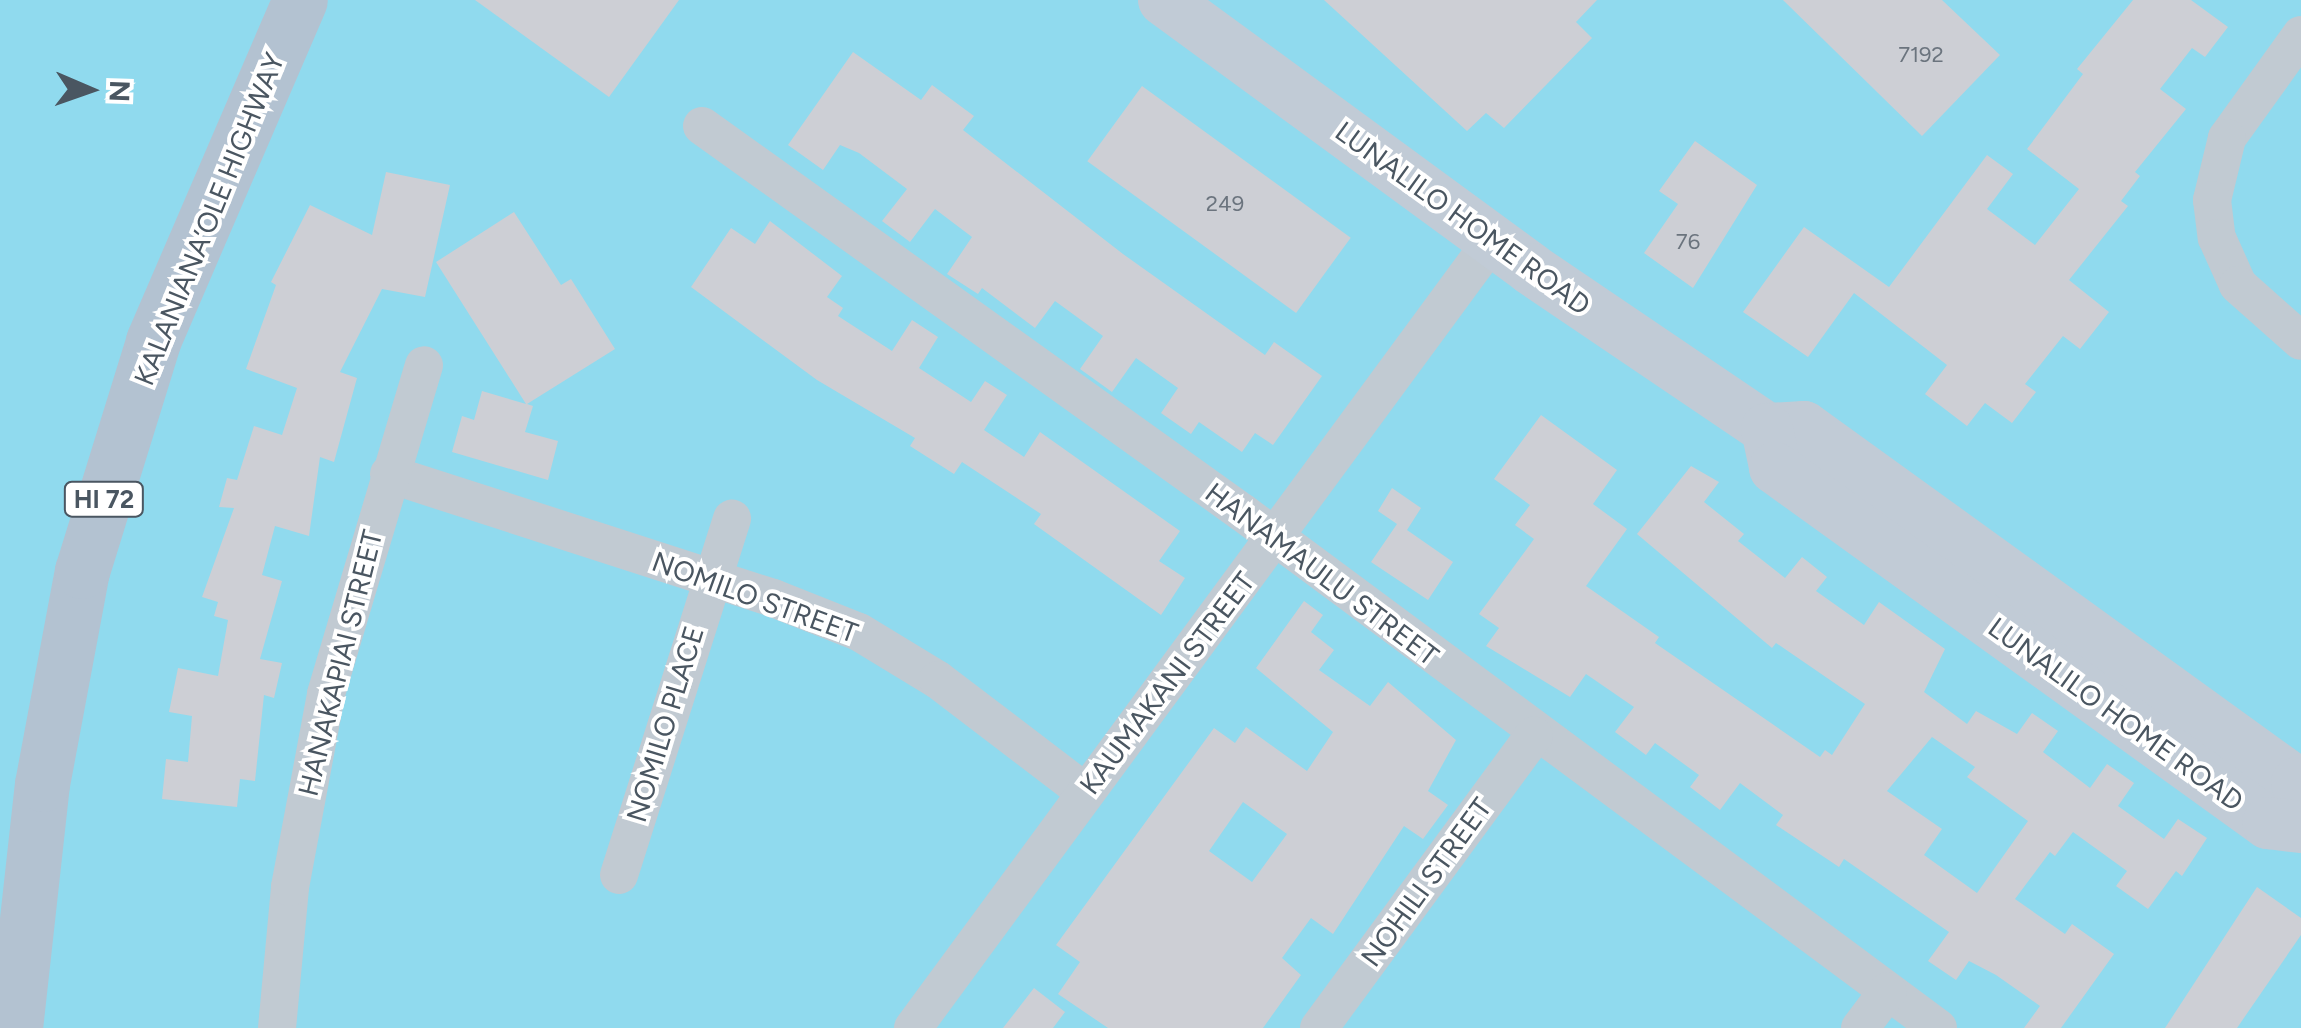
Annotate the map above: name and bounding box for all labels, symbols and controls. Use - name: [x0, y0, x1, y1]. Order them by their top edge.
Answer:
- north arrow: [40, 40, 140, 140]
- house number: 7192: [1898, 42, 1944, 68]
- street label: KALANIANA’OLE HIGHWAY: [127, 48, 291, 390]
- text: N: [103, 80, 137, 102]
- street label: LUNALILO HOME ROAD: [1329, 114, 1597, 322]
- house number: 249: [1206, 191, 1244, 217]
- house number: 76: [1676, 229, 1700, 255]
- street label: HANAMAULU STREET: [1199, 475, 1445, 673]
- road number: HI 72: [62, 479, 146, 519]
- street label: HANAKAPIAI STREET: [291, 527, 389, 799]
- street label: NOMILO STREET: [648, 544, 862, 650]
- street label: KAUMAKANI STREET: [1072, 565, 1262, 801]
- street label: LUNALILO HOME ROAD: [1982, 610, 2250, 818]
- street label: NOMILO PLACE: [619, 622, 711, 826]
- street label: NOHILI STREET: [1354, 791, 1498, 973]

